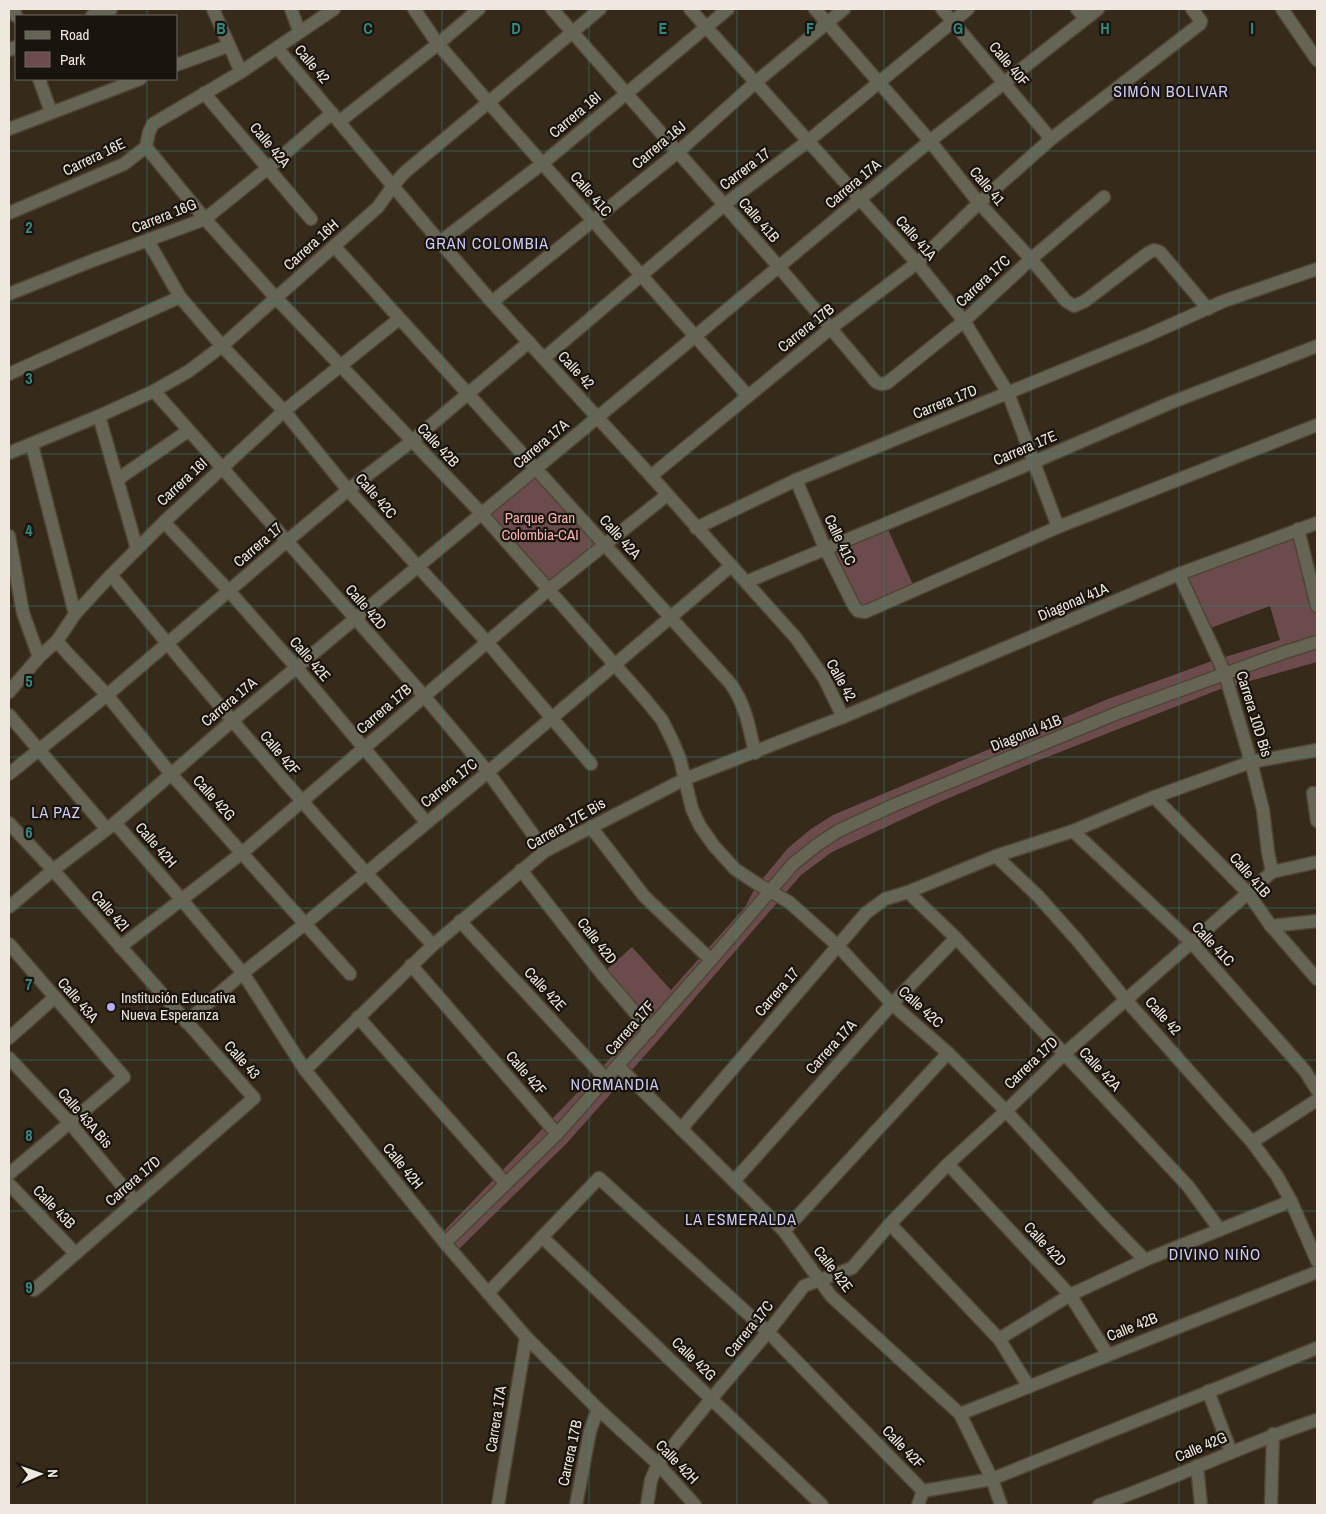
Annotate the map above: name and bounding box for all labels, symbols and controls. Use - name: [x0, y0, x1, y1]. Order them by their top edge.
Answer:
- legend: [15, 15, 178, 80]
- text: B: [216, 17, 226, 39]
- text: C: [363, 17, 373, 39]
- text: D: [511, 17, 521, 39]
- text: E: [659, 17, 668, 39]
- text: F: [806, 17, 814, 39]
- text: G: [953, 17, 963, 39]
- text: H: [1100, 17, 1110, 39]
- text: I: [1250, 17, 1254, 39]
- text: Road: [60, 24, 89, 45]
- street label: Calle 40F: [984, 37, 1034, 91]
- street label: Calle 42: [290, 40, 335, 88]
- text: Park: [60, 49, 86, 70]
- district label: SIMÓN BOLIVAR: [1113, 80, 1229, 102]
- street label: Carrera 16I: [544, 87, 605, 143]
- street label: Carrera 16J: [627, 116, 690, 174]
- street label: Calle 42A: [245, 118, 296, 172]
- street label: Carrera 16E: [59, 132, 128, 181]
- street label: Carrera 17: [715, 142, 775, 195]
- street label: Carrera 17A: [820, 154, 886, 213]
- street label: Calle 41: [965, 162, 1010, 210]
- street label: Calle 41C: [566, 166, 617, 221]
- street label: Carrera 16G: [128, 193, 199, 238]
- street label: Calle 41B: [734, 193, 785, 247]
- street label: Calle 41A: [891, 211, 942, 265]
- street label: Carrera 16H: [278, 214, 343, 275]
- text: 2: [25, 216, 33, 238]
- district label: GRAN COLOMBIA: [425, 232, 549, 254]
- street label: Carrera 17C: [951, 250, 1015, 311]
- street label: Carrera 17B: [773, 298, 838, 357]
- street label: Calle 42: [553, 346, 600, 393]
- text: 3: [25, 367, 33, 389]
- street label: Carrera 17D: [910, 379, 980, 424]
- street label: Carrera 17A: [508, 414, 574, 473]
- street label: Calle 42B: [413, 418, 464, 471]
- street label: Carrera 17E: [990, 425, 1060, 470]
- street label: Carrera 16I: [152, 453, 212, 511]
- street label: Calle 42C: [351, 468, 402, 523]
- park label: Parque Gran Colombia-CAI: [501, 507, 579, 545]
- street label: Calle 42A: [595, 510, 647, 564]
- street label: Calle 41C: [820, 511, 861, 569]
- street label: Carrera 17: [229, 517, 287, 572]
- text: 4: [25, 519, 33, 541]
- street label: Diagonal 41A: [1034, 577, 1112, 626]
- street label: Calle 42D: [341, 579, 392, 634]
- street label: Calle 42E: [285, 632, 336, 686]
- street label: Calle 42: [821, 655, 862, 705]
- street label: Carrera 10D Bis: [1231, 668, 1278, 759]
- text: 5: [25, 670, 33, 692]
- street label: Carrera 17A: [196, 672, 262, 731]
- street label: Carrera 17B: [352, 679, 416, 739]
- street label: Diagonal 41B: [987, 709, 1064, 756]
- street label: Calle 42F: [255, 726, 305, 780]
- street label: Carrera 17C: [416, 753, 482, 812]
- street label: Calle 42G: [188, 770, 240, 825]
- street label: Carrera 17E Bis: [522, 792, 609, 855]
- district label: LA PAZ: [31, 801, 81, 823]
- street label: Calle 42H: [131, 817, 182, 872]
- text: 6: [25, 821, 33, 843]
- street label: Calle 41B: [1225, 848, 1276, 902]
- street label: Calle 42I: [87, 885, 134, 936]
- street label: Calle 42D: [572, 913, 622, 969]
- street label: Calle 41C: [1187, 917, 1240, 971]
- street label: Calle 42E: [520, 962, 571, 1015]
- street label: Carrera 17: [749, 962, 804, 1021]
- text: 7: [25, 973, 33, 995]
- street label: Calle 43A: [53, 973, 104, 1027]
- street label: Calle 42C: [894, 981, 949, 1033]
- place label: Institución Educativa Nueva Esperanza: [121, 987, 236, 1025]
- street label: Calle 42: [1140, 992, 1186, 1040]
- street label: Carrera 17F: [600, 996, 659, 1060]
- marker: Institución Educativa Nueva Esperanza: [105, 1001, 117, 1013]
- street label: Carrera 17A: [800, 1014, 861, 1079]
- street label: Carrera 17D: [999, 1032, 1062, 1094]
- street label: Calle 43: [219, 1036, 265, 1084]
- street label: Calle 42A: [1075, 1042, 1127, 1096]
- street label: Calle 42F: [501, 1046, 552, 1099]
- district label: NORMANDIA: [570, 1073, 660, 1095]
- street label: Calle 43A Bis: [53, 1083, 118, 1152]
- text: 8: [25, 1124, 33, 1146]
- street label: Calle 42H: [378, 1138, 429, 1193]
- street label: Carrera 17D: [100, 1150, 165, 1211]
- street label: Calle 43B: [28, 1180, 80, 1233]
- district label: LA ESMERALDA: [685, 1208, 797, 1230]
- street label: Calle 42D: [1019, 1217, 1072, 1271]
- street label: Calle 42E: [809, 1241, 858, 1296]
- district label: DIVINO NIÑO: [1169, 1243, 1261, 1265]
- text: 9: [25, 1276, 33, 1298]
- street label: Carrera 17C: [719, 1296, 778, 1362]
- street label: Calle 42B: [1103, 1307, 1160, 1346]
- street label: Calle 42G: [667, 1332, 721, 1385]
- street label: Carrera 17A: [480, 1383, 511, 1454]
- street label: Carrera 17B: [552, 1418, 587, 1488]
- street label: Calle 42F: [878, 1420, 929, 1473]
- street label: Calle 42G: [1172, 1426, 1230, 1467]
- street label: Calle 42H: [651, 1435, 704, 1488]
- north arrow: [15, 1449, 65, 1499]
- text: N: [44, 1469, 62, 1478]

